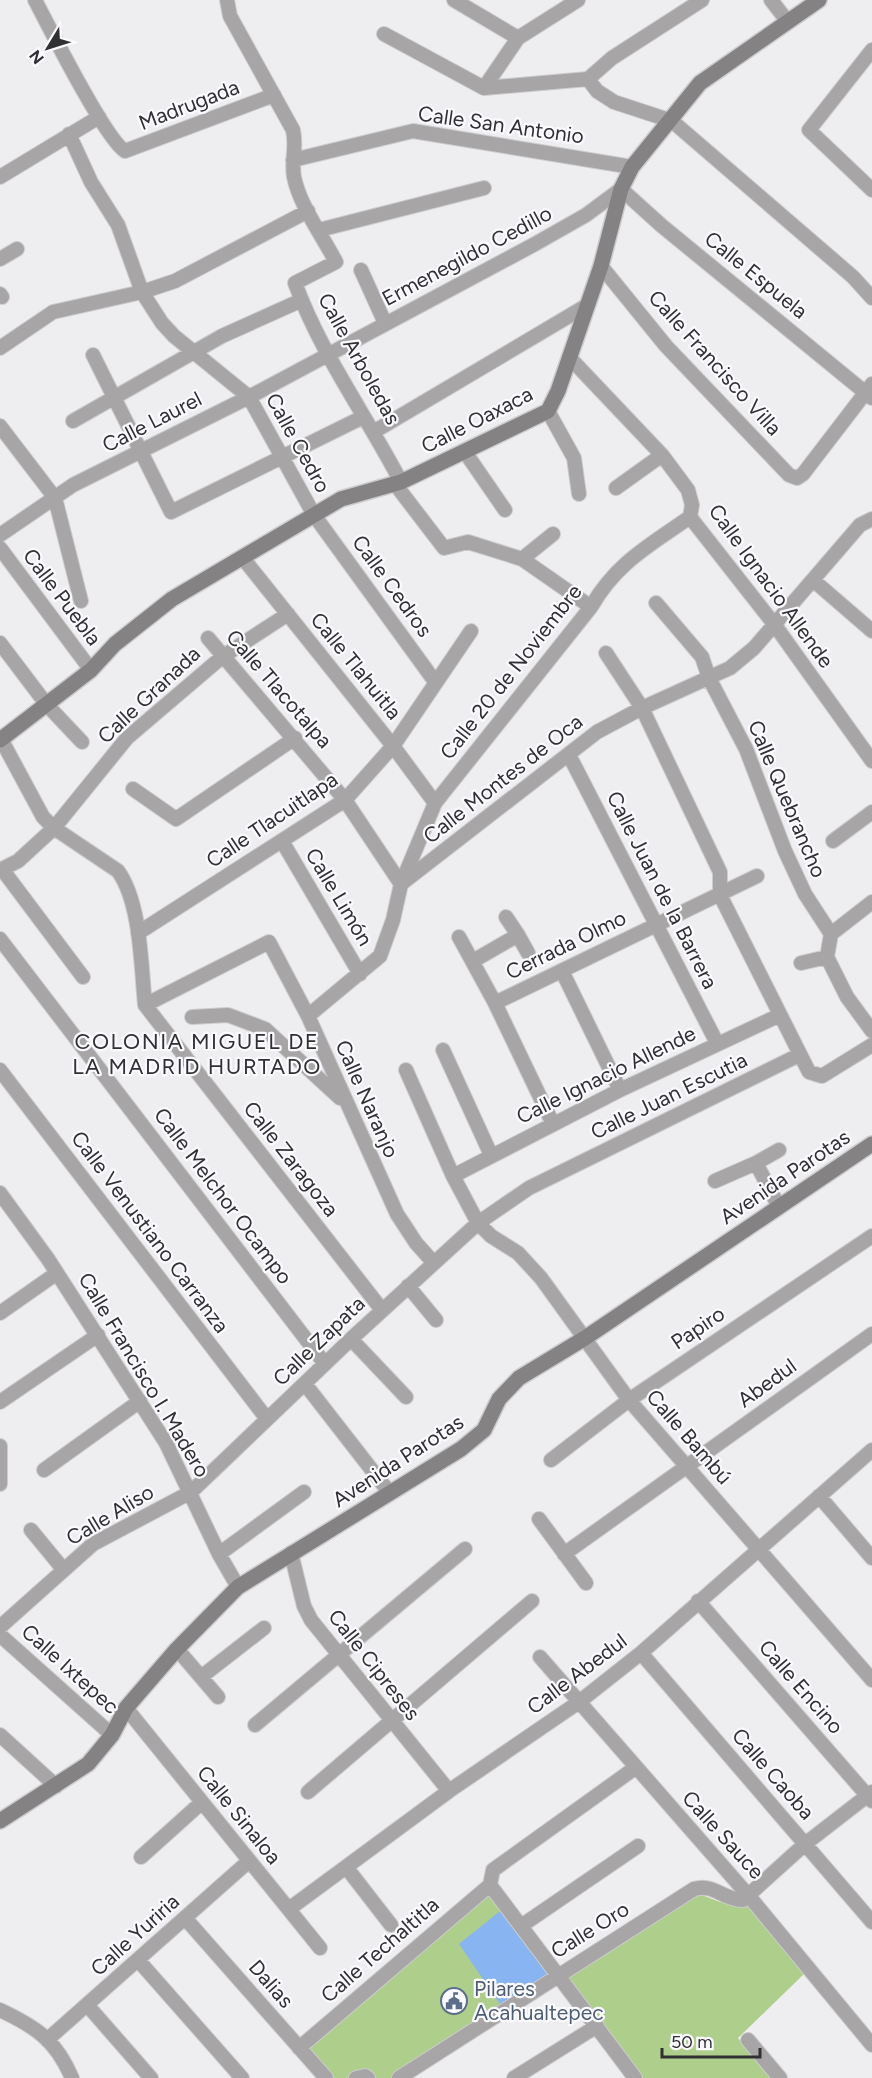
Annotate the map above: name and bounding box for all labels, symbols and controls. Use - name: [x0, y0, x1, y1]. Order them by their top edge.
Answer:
- north arrow: [18, 18, 78, 78]
- text: N: [25, 46, 48, 68]
- street label: Madrugada: [135, 74, 243, 135]
- street label: Calle San Antonio: [417, 101, 586, 149]
- street label: Ermenegildo Cedillo: [378, 200, 556, 311]
- street label: Calle Espuela: [700, 226, 813, 324]
- street label: Calle Francisco Villa: [644, 285, 787, 440]
- street label: Calle Arboledas: [313, 289, 406, 429]
- street label: Calle Oaxaca: [417, 381, 537, 458]
- street label: Calle Laurel: [98, 386, 206, 457]
- street label: Calle Cedro: [261, 389, 336, 497]
- street label: Calle Ignacio Allende: [704, 499, 839, 672]
- street label: Calle Cedros: [347, 530, 438, 641]
- street label: Calle Puebla: [18, 543, 107, 650]
- street label: Calle 20 de Noviembre: [434, 579, 587, 764]
- street label: Calle Tlahuitla: [306, 607, 407, 724]
- street label: Calle Tlacotalpa: [221, 624, 338, 753]
- street label: Calle Granada: [92, 641, 205, 748]
- street label: Calle Montes de Oca: [418, 709, 587, 849]
- street label: Calle Quebrancho: [743, 716, 832, 881]
- street label: Calle Tlacuitlapa: [201, 766, 342, 873]
- street label: Calle Juan de la Barrera: [602, 787, 723, 993]
- street label: Calle Limón: [301, 843, 378, 950]
- street label: Cerrada Olmo: [502, 905, 630, 984]
- street label: Calle Ignacio Allende: [512, 1020, 699, 1129]
- district label: COLONIA MIGUEL DE LA MADRID HURTADO: [72, 1028, 322, 1080]
- street label: Calle Naranjo: [330, 1036, 405, 1161]
- street label: Calle Juan Escutia: [587, 1047, 751, 1144]
- street label: Calle Zaragoza: [239, 1096, 344, 1221]
- street label: Calle Melchor Ocampo: [149, 1103, 298, 1289]
- street label: Avenida Parotas: [715, 1124, 854, 1229]
- street label: Calle Venustiano Carranza: [66, 1126, 234, 1338]
- street label: Calle Francisco I. Madero: [73, 1268, 215, 1481]
- street label: Calle Zapata: [268, 1291, 370, 1390]
- street label: Papiro: [666, 1301, 729, 1355]
- street label: Abedul: [732, 1353, 801, 1412]
- street label: Calle Bambú: [642, 1384, 737, 1489]
- street label: Avenida Parotas: [328, 1409, 468, 1512]
- street label: Calle Aliso: [62, 1479, 158, 1550]
- street label: Calle Cipreses: [323, 1604, 425, 1725]
- street label: Calle Ixtepec: [17, 1619, 124, 1719]
- street label: Calle Abedul: [522, 1628, 631, 1719]
- street label: Calle Encino: [754, 1635, 849, 1739]
- street label: Calle Caoba: [727, 1723, 820, 1824]
- street label: Calle Sinaloa: [192, 1760, 287, 1869]
- street label: Calle Sauce: [677, 1785, 769, 1884]
- street label: Calle Yuriria: [85, 1888, 184, 1981]
- street label: Calle Techaltitla: [316, 1892, 444, 2008]
- street label: Calle Oro: [546, 1896, 633, 1963]
- street label: Dalias: [244, 1955, 299, 2013]
- place label: Pilares Acahualtepec: [474, 1976, 604, 2025]
- public building icon: Pilares Acahualtepec: [439, 1986, 469, 2016]
- scale bar: [662, 2021, 760, 2059]
- text: 50 m: [671, 2031, 713, 2053]

